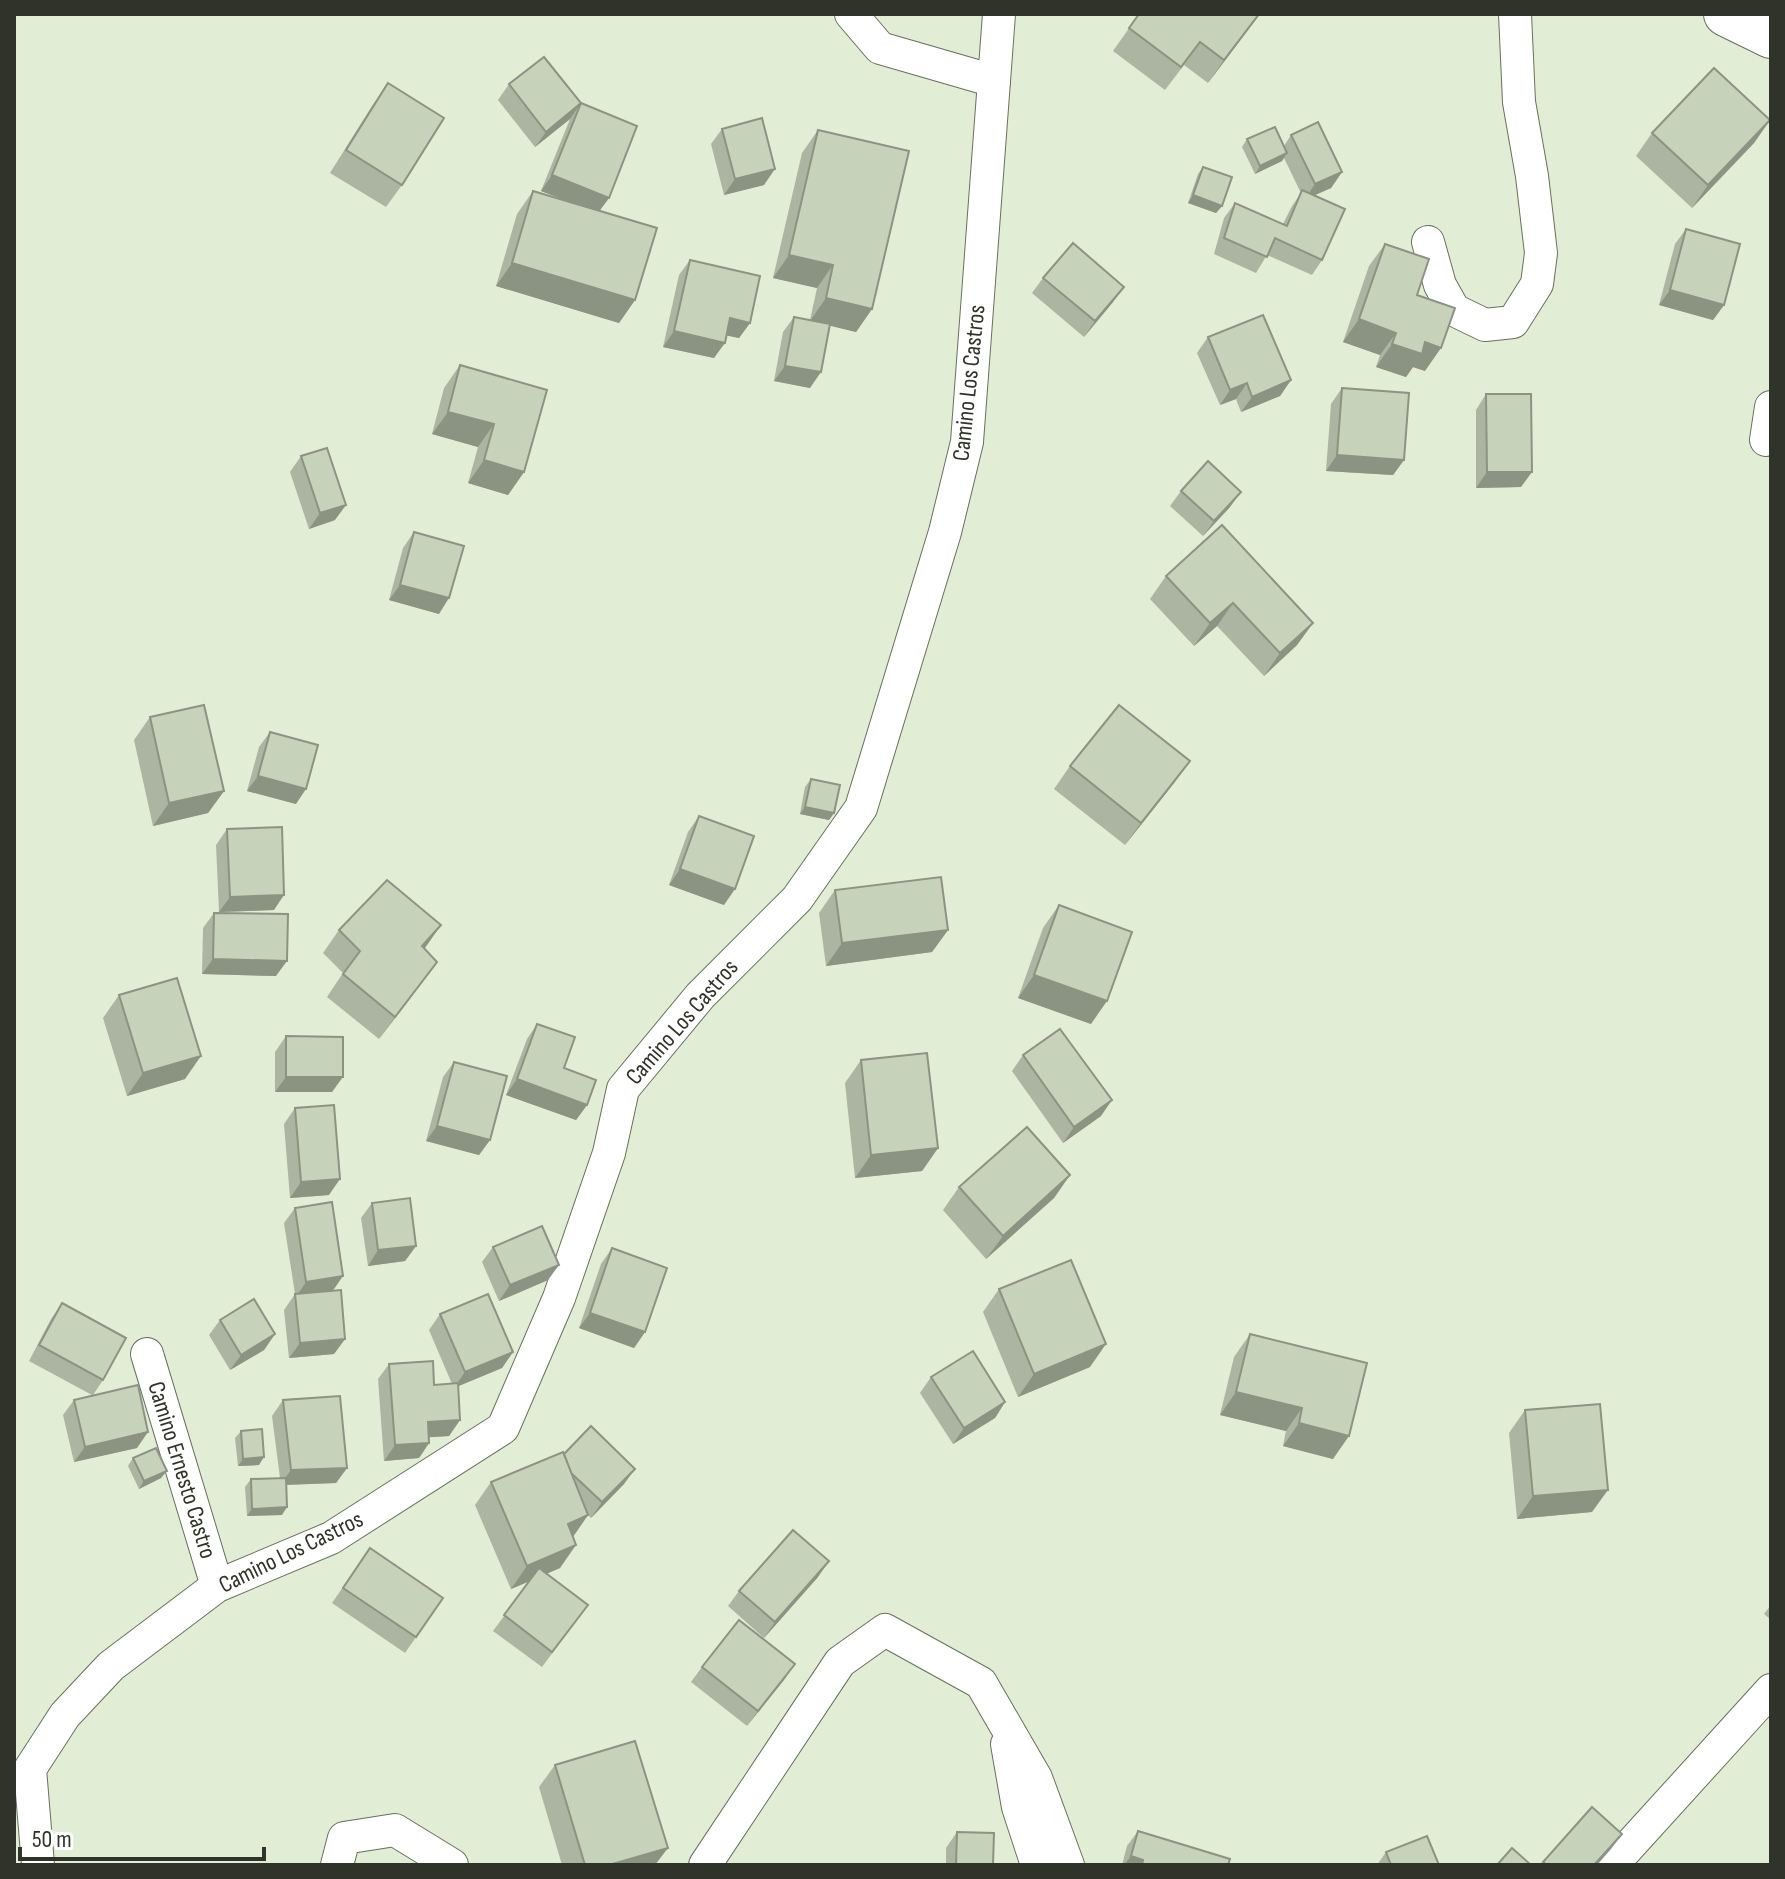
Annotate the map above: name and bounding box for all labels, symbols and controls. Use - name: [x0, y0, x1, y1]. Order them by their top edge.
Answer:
- street label: Camino Los Castros: [946, 303, 992, 463]
- street label: Camino Los Castros: [620, 953, 744, 1091]
- street label: Camino Ernesto Castro: [141, 1378, 223, 1562]
- street label: Camino Los Castros: [214, 1505, 368, 1599]
- scale bar: [20, 1811, 264, 1861]
- text: 50 m: [32, 1825, 72, 1854]

